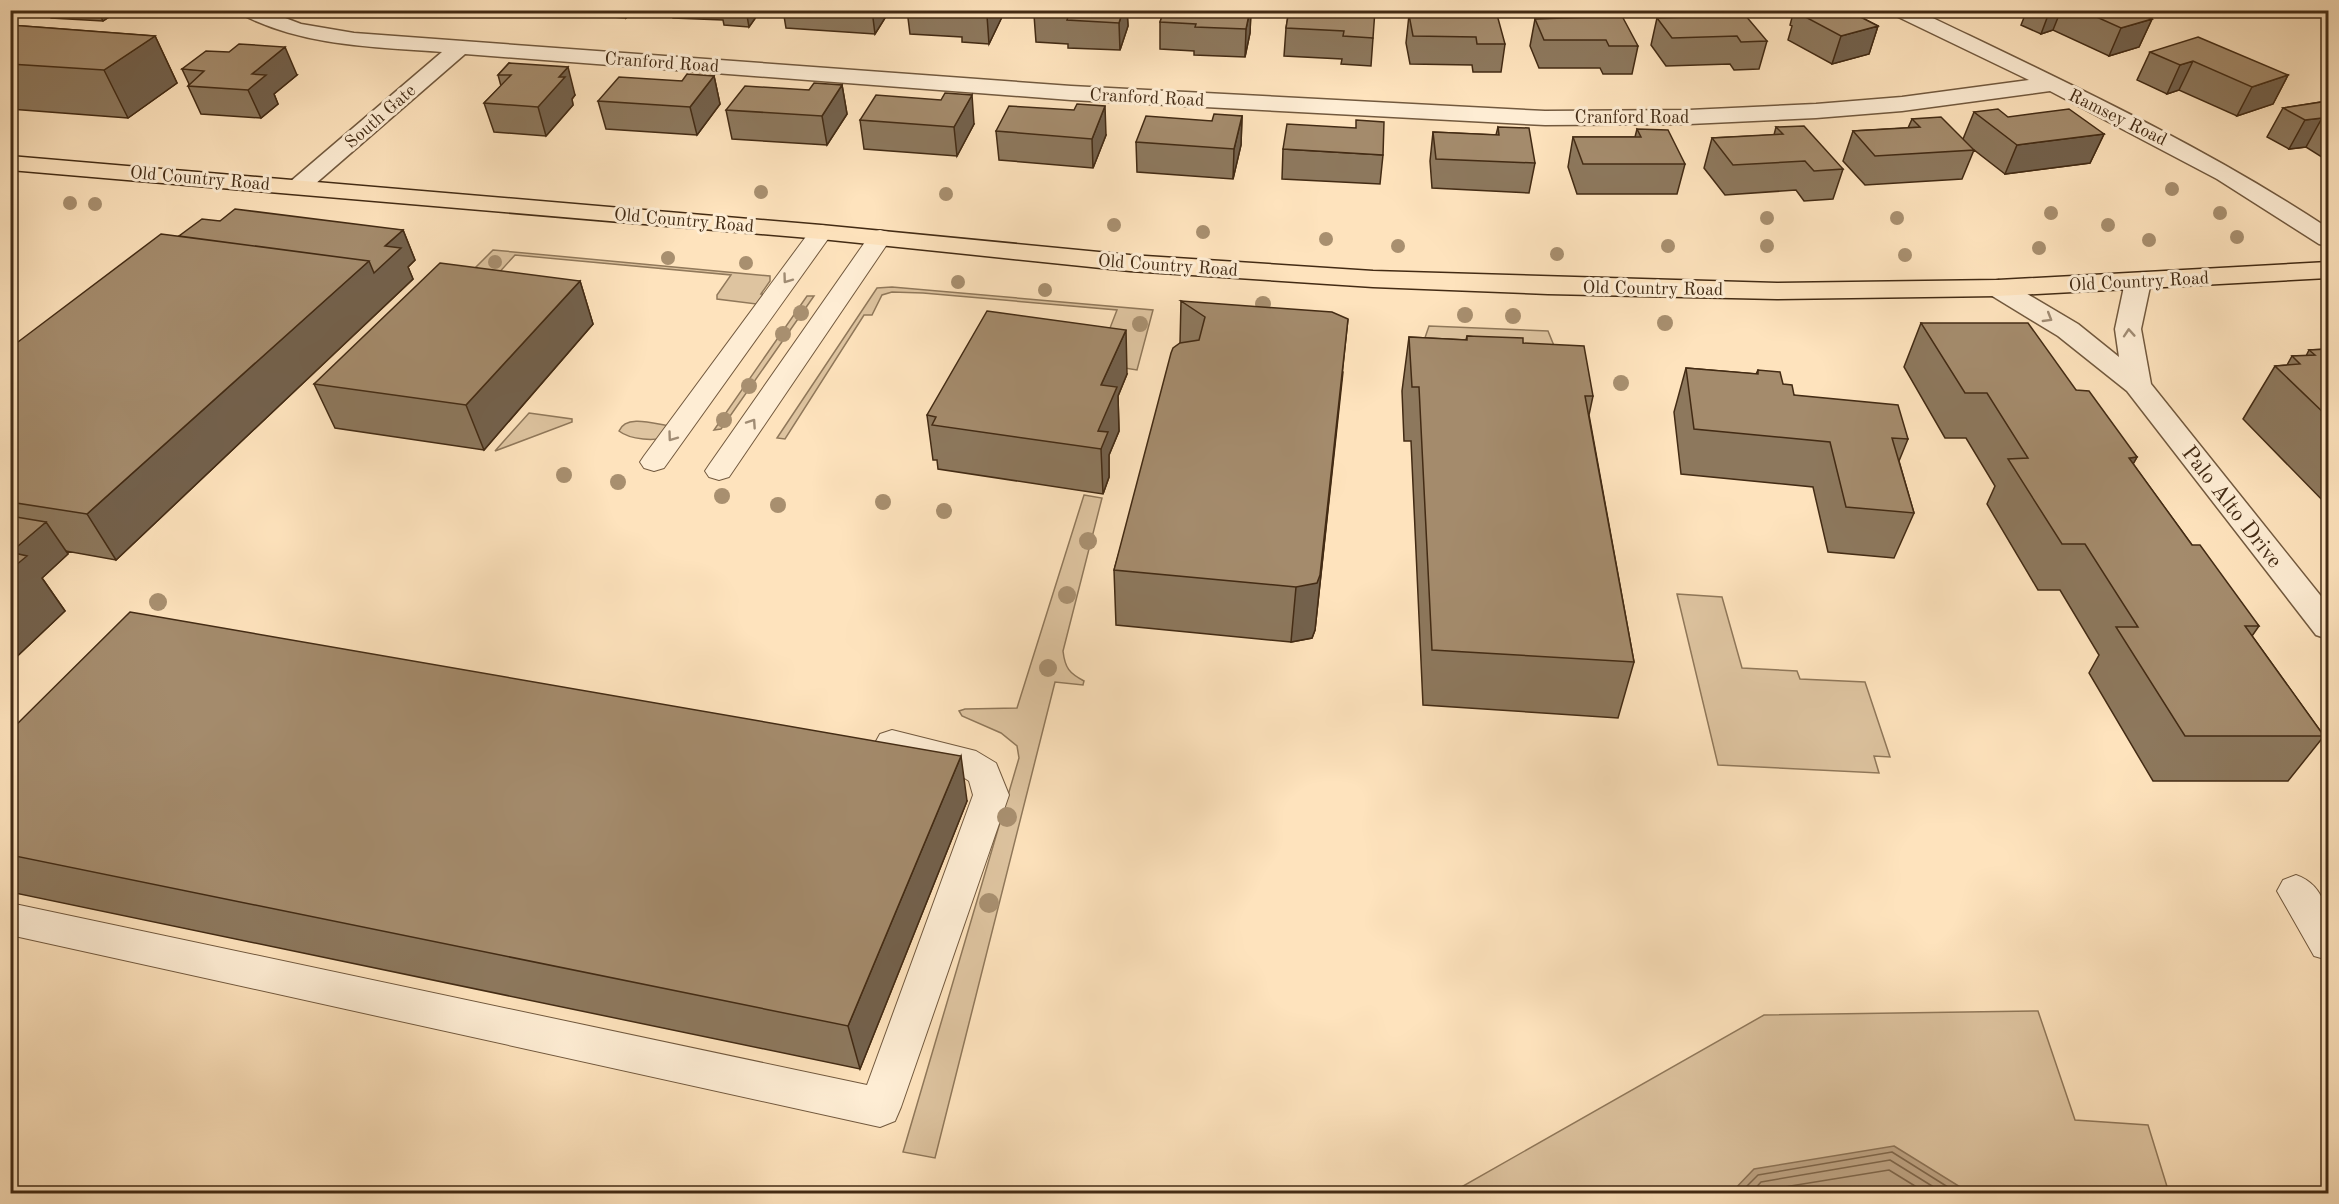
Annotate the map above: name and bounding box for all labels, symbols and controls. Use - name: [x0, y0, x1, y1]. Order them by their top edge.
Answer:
- street label: Cranford Road: [604, 50, 720, 76]
- street label: South Gate: [342, 81, 419, 152]
- street label: Cranford Road: [1089, 86, 1205, 110]
- street label: Ramsey Road: [2066, 86, 2170, 149]
- street label: Cranford Road: [1575, 109, 1689, 127]
- street label: Old Country Road: [129, 164, 271, 194]
- street label: Old Country Road: [613, 206, 755, 236]
- street label: Old Country Road: [1097, 252, 1239, 280]
- street label: Old Country Road: [2068, 269, 2210, 295]
- one-way arrow: [783, 273, 794, 284]
- street label: Old Country Road: [1583, 279, 1723, 299]
- one-way arrow: [2042, 311, 2052, 323]
- one-way arrow: [2123, 329, 2136, 338]
- one-way arrow: [745, 418, 756, 429]
- one-way arrow: [668, 430, 679, 441]
- street label: Palo Alto Drive: [2177, 442, 2286, 572]

